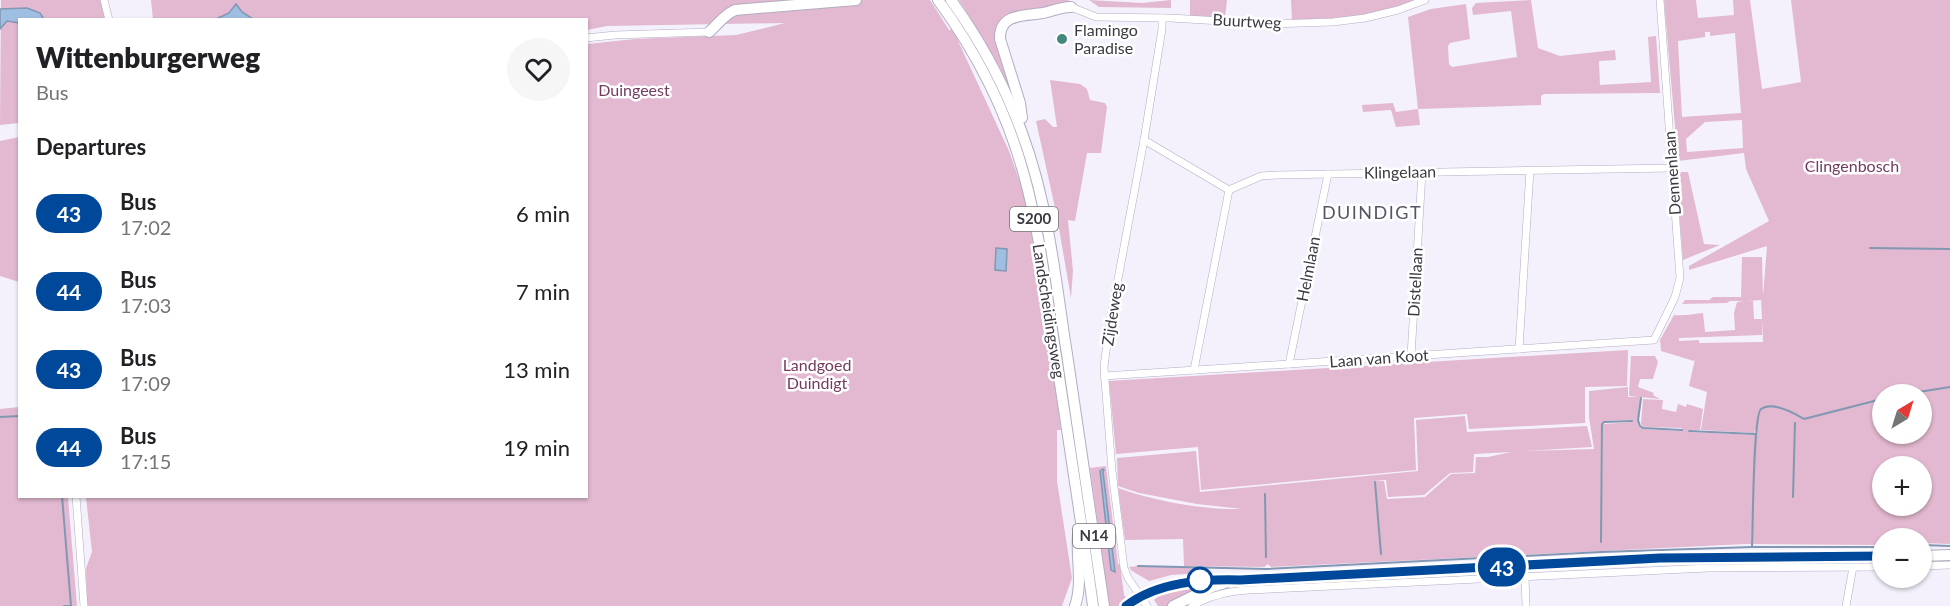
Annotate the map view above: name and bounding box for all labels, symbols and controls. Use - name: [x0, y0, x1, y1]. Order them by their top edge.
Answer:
- street label: Buurtweg: [1212, 9, 1282, 32]
- place label: Flamingo Paradise: [1074, 20, 1138, 57]
- marker: Flamingo Paradise: [1055, 32, 1069, 46]
- button: heart: [507, 38, 570, 101]
- text: Wittenburgerweg: [36, 40, 260, 74]
- text: Bus: [36, 80, 69, 104]
- park label: Duingeest: [598, 80, 670, 99]
- street label: Dennenlaan: [1659, 130, 1684, 216]
- text: Departures: [36, 133, 146, 160]
- park label: Clingenbosch: [1805, 156, 1899, 175]
- street label: Klingelaan: [1364, 161, 1436, 182]
- text: Bus: [120, 188, 156, 215]
- text: 6 min: [516, 200, 570, 227]
- text: 43: [57, 201, 81, 226]
- district label: DUINDIGT: [1322, 201, 1422, 223]
- road number: S200: [1010, 207, 1058, 231]
- text: 17:02: [120, 215, 171, 239]
- street label: Helmlaan: [1292, 235, 1323, 303]
- street label: Landscheidingsweg: [1029, 242, 1070, 380]
- street label: Distellaan: [1403, 247, 1426, 317]
- text: Bus: [120, 266, 156, 293]
- text: 7 min: [516, 278, 570, 305]
- text: 44: [57, 279, 81, 304]
- street label: Zijdeweg: [1097, 281, 1126, 347]
- text: 17:03: [120, 293, 171, 317]
- text: Bus: [120, 344, 156, 371]
- street label: Laan van Koot: [1329, 345, 1430, 370]
- park label: Landgoed Duindigt: [783, 355, 851, 392]
- text: 13 min: [503, 356, 570, 383]
- text: 43: [57, 357, 81, 382]
- text: 17:09: [120, 371, 171, 395]
- north arrow: [1872, 384, 1932, 444]
- map controls: [1872, 384, 1932, 588]
- text: Bus: [120, 422, 156, 449]
- text: 19 min: [503, 434, 570, 461]
- text: 44: [57, 435, 81, 460]
- text: 17:15: [120, 449, 171, 473]
- button: +: [1872, 456, 1932, 516]
- road number: N14: [1073, 524, 1115, 548]
- button: −: [1872, 528, 1932, 588]
- line badge: 43: [1475, 548, 1529, 586]
- text: 43: [1490, 555, 1514, 580]
- unlabelled marker: [1187, 567, 1213, 593]

